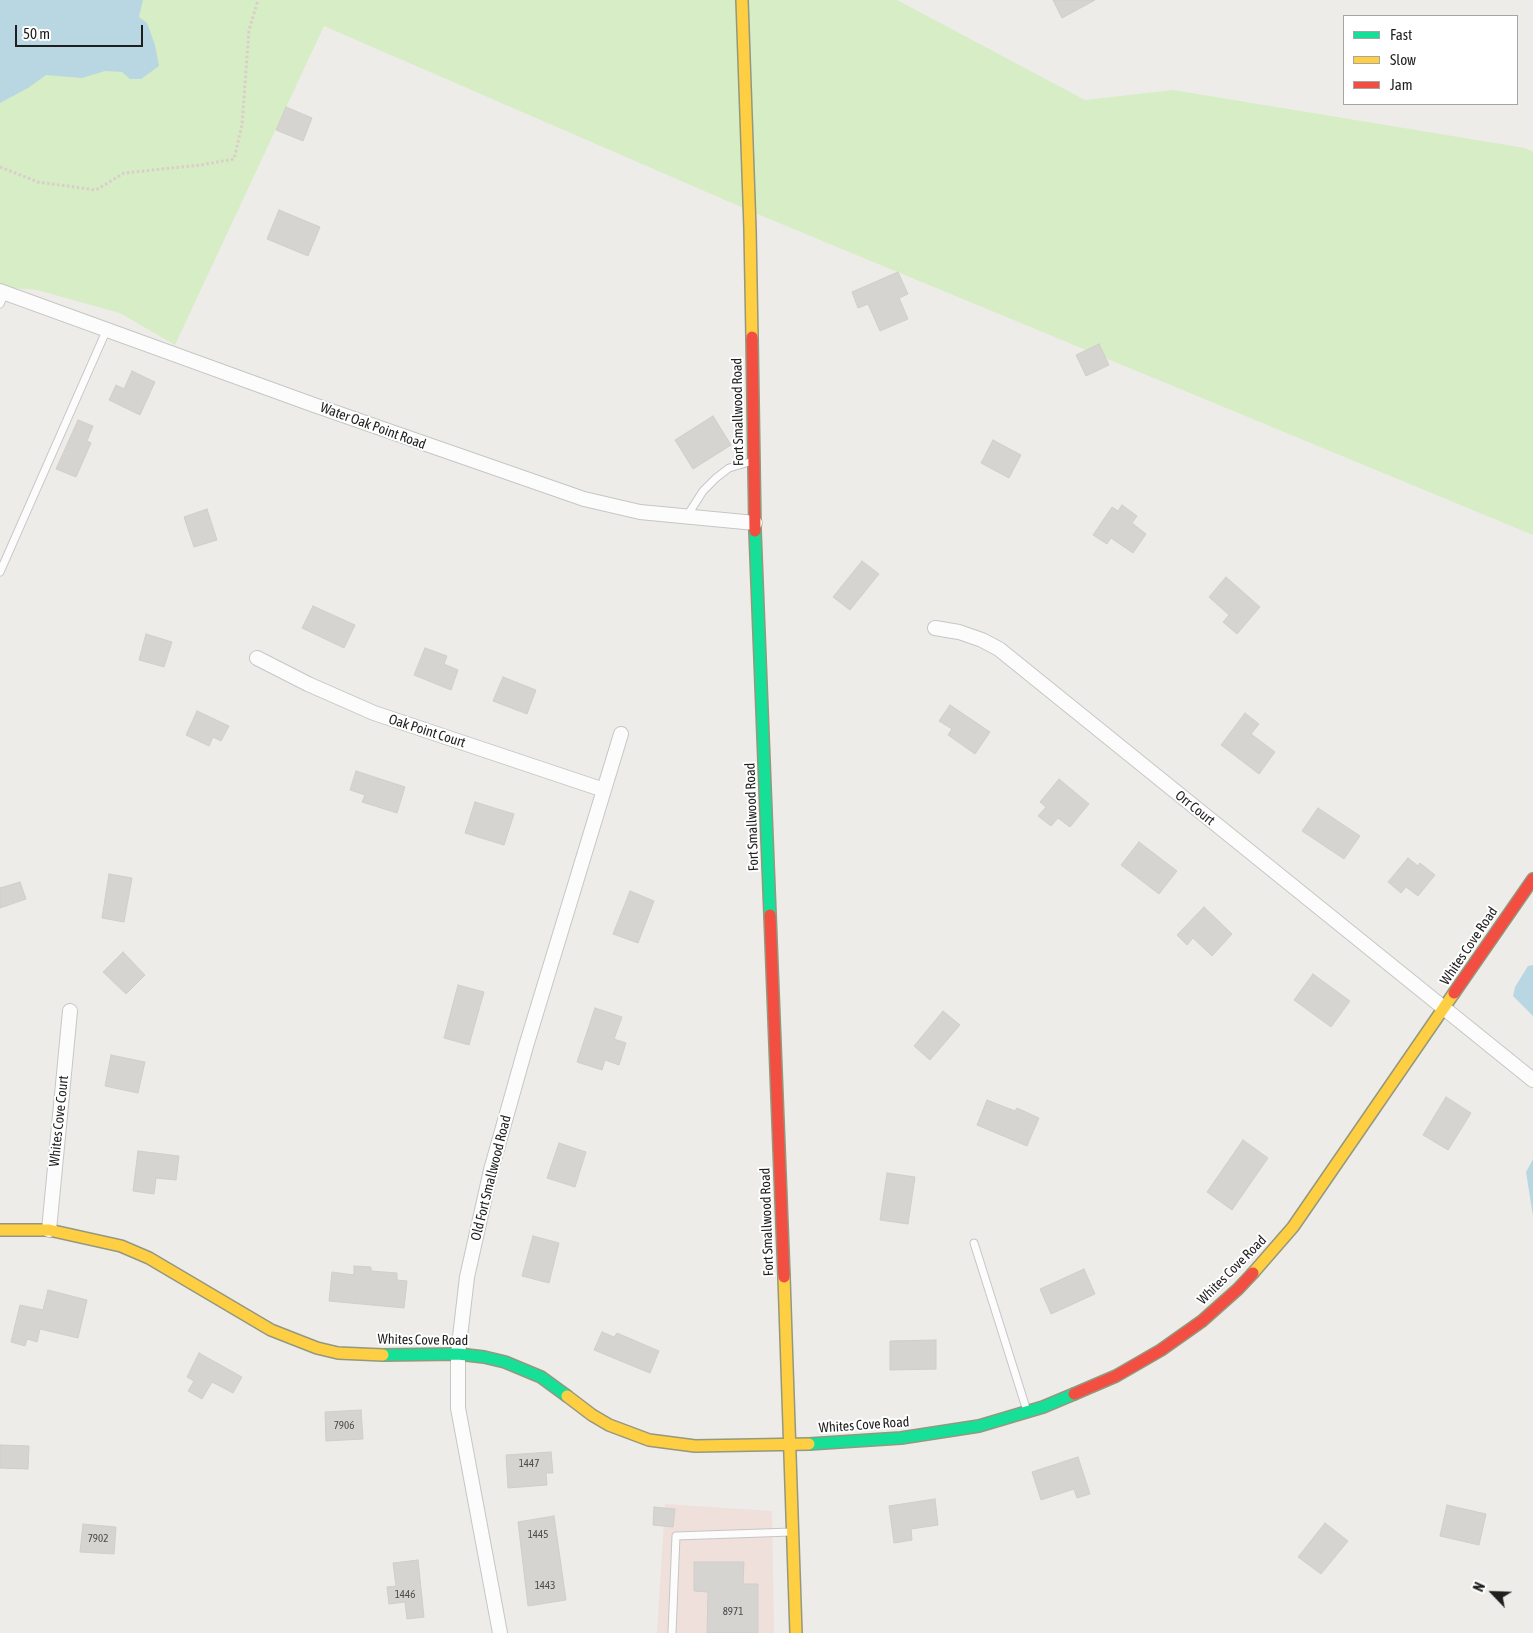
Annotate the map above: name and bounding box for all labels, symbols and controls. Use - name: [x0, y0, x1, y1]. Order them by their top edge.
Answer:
- scale bar: [18, 15, 145, 47]
- legend: [1343, 15, 1518, 105]
- text: 50 m: [23, 25, 50, 42]
- text: Fast: [1390, 26, 1412, 43]
- text: Slow: [1390, 51, 1416, 68]
- text: Jam: [1390, 76, 1413, 93]
- street label: Fort Smallwood Road: [729, 358, 747, 466]
- street label: Water Oak Point Road: [318, 399, 428, 453]
- street label: Oak Point Court: [387, 711, 467, 751]
- street label: Fort Smallwood Road: [742, 763, 762, 871]
- street label: Orr Court: [1172, 787, 1218, 829]
- street label: Whites Cove Road: [1437, 904, 1501, 988]
- street label: Whites Cove Court: [46, 1075, 72, 1167]
- street label: Old Fort Smallwood Road: [467, 1114, 515, 1242]
- street label: Fort Smallwood Road: [757, 1168, 777, 1276]
- street label: Whites Cove Road: [1194, 1232, 1270, 1308]
- street label: Whites Cove Road: [378, 1331, 468, 1349]
- street label: Whites Cove Road: [818, 1413, 910, 1437]
- house number: 7906: [334, 1419, 354, 1433]
- house number: 1447: [519, 1457, 539, 1471]
- house number: 1445: [528, 1528, 548, 1542]
- house number: 7902: [88, 1532, 108, 1546]
- north arrow: [1468, 1568, 1518, 1618]
- house number: 1443: [535, 1579, 555, 1593]
- text: N: [1470, 1580, 1488, 1594]
- house number: 1446: [395, 1588, 415, 1602]
- house number: 8971: [723, 1605, 743, 1619]

